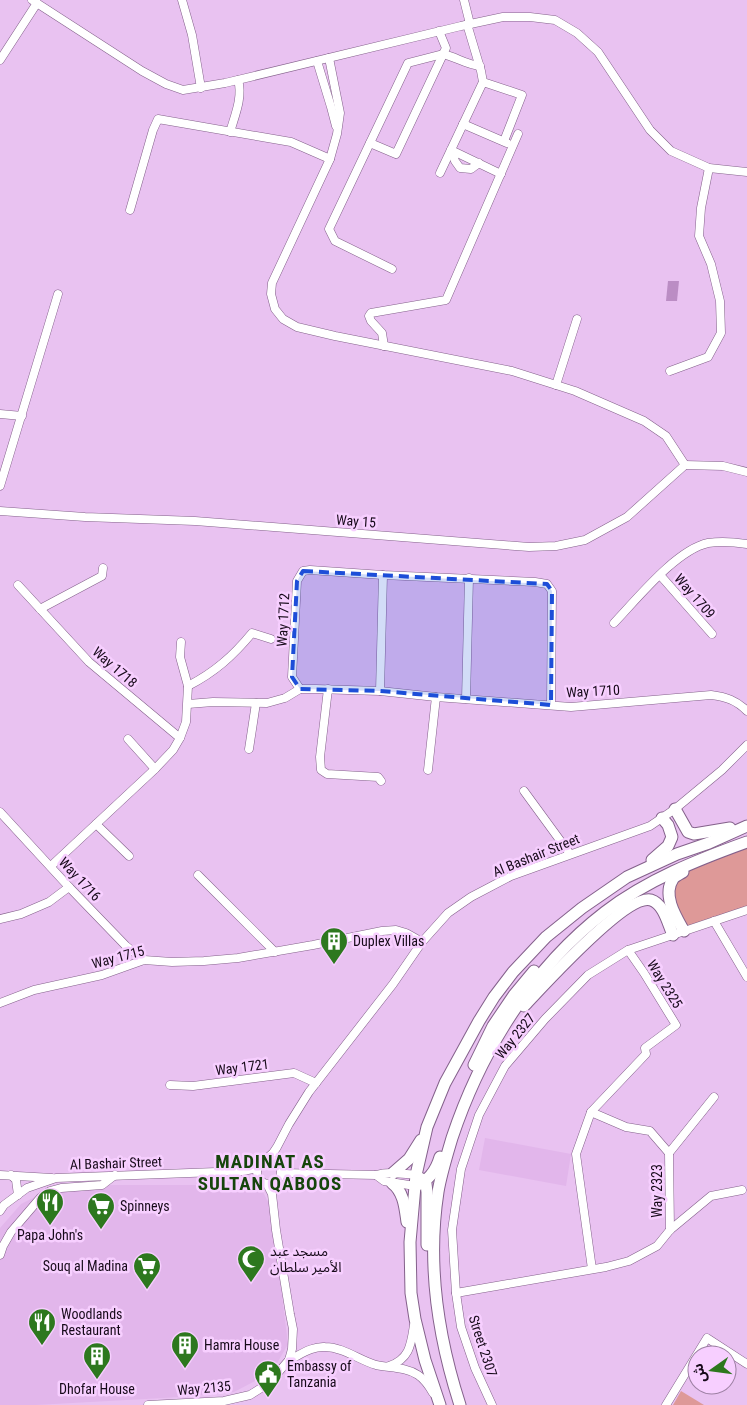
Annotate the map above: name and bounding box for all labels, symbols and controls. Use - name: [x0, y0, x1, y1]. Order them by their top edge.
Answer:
- street label: Way 15: [336, 512, 377, 530]
- street label: Way 1709: [671, 570, 719, 622]
- street label: Way 1712: [274, 593, 292, 647]
- street label: Way 1718: [89, 643, 141, 691]
- street label: Way 1710: [566, 682, 620, 700]
- street label: Al Bashair Street: [490, 830, 582, 880]
- street label: Way 1716: [56, 854, 104, 904]
- building icon: Duplex Villas: [319, 926, 349, 965]
- place label: Duplex Villas: [353, 933, 424, 949]
- street label: Way 1715: [90, 942, 146, 972]
- street label: Way 2325: [644, 957, 686, 1011]
- street label: Way 2327: [492, 1010, 538, 1062]
- street label: Way 1721: [214, 1056, 270, 1078]
- district label: MADINAT AS SULTAN QABOOS: [198, 1150, 342, 1195]
- street label: Al Bashair Street: [70, 1153, 162, 1173]
- street label: Way 2323: [649, 1164, 665, 1218]
- restaurant icon: Papa John's: [35, 1187, 65, 1226]
- supermarket icon: Spinneys: [86, 1191, 116, 1230]
- place label: Spinneys: [120, 1198, 170, 1214]
- place label: Papa John's: [17, 1227, 83, 1243]
- place label: مسجد عبد الأمير سلطان: [270, 1243, 342, 1276]
- mosque icon: مسجد عبد الأمير سلطان: [236, 1244, 266, 1283]
- supermarket icon: Souq al Madina: [132, 1251, 162, 1290]
- place label: Souq al Madina: [43, 1258, 128, 1274]
- place label: Woodlands Restaurant: [61, 1306, 122, 1338]
- restaurant icon: Woodlands Restaurant: [27, 1307, 57, 1346]
- street label: Street 2307: [466, 1313, 500, 1379]
- building icon: Hamra House: [170, 1330, 200, 1369]
- place label: Hamra House: [204, 1337, 280, 1353]
- building icon: Dhofar House: [82, 1341, 112, 1380]
- north arrow: [687, 1345, 737, 1395]
- place label: Embassy of Tanzania: [287, 1358, 352, 1390]
- public building icon: Embassy of Tanzania: [253, 1359, 283, 1398]
- text: ش: [689, 1362, 709, 1384]
- street label: Way 2135: [177, 1378, 232, 1398]
- place label: Dhofar House: [59, 1381, 135, 1397]

